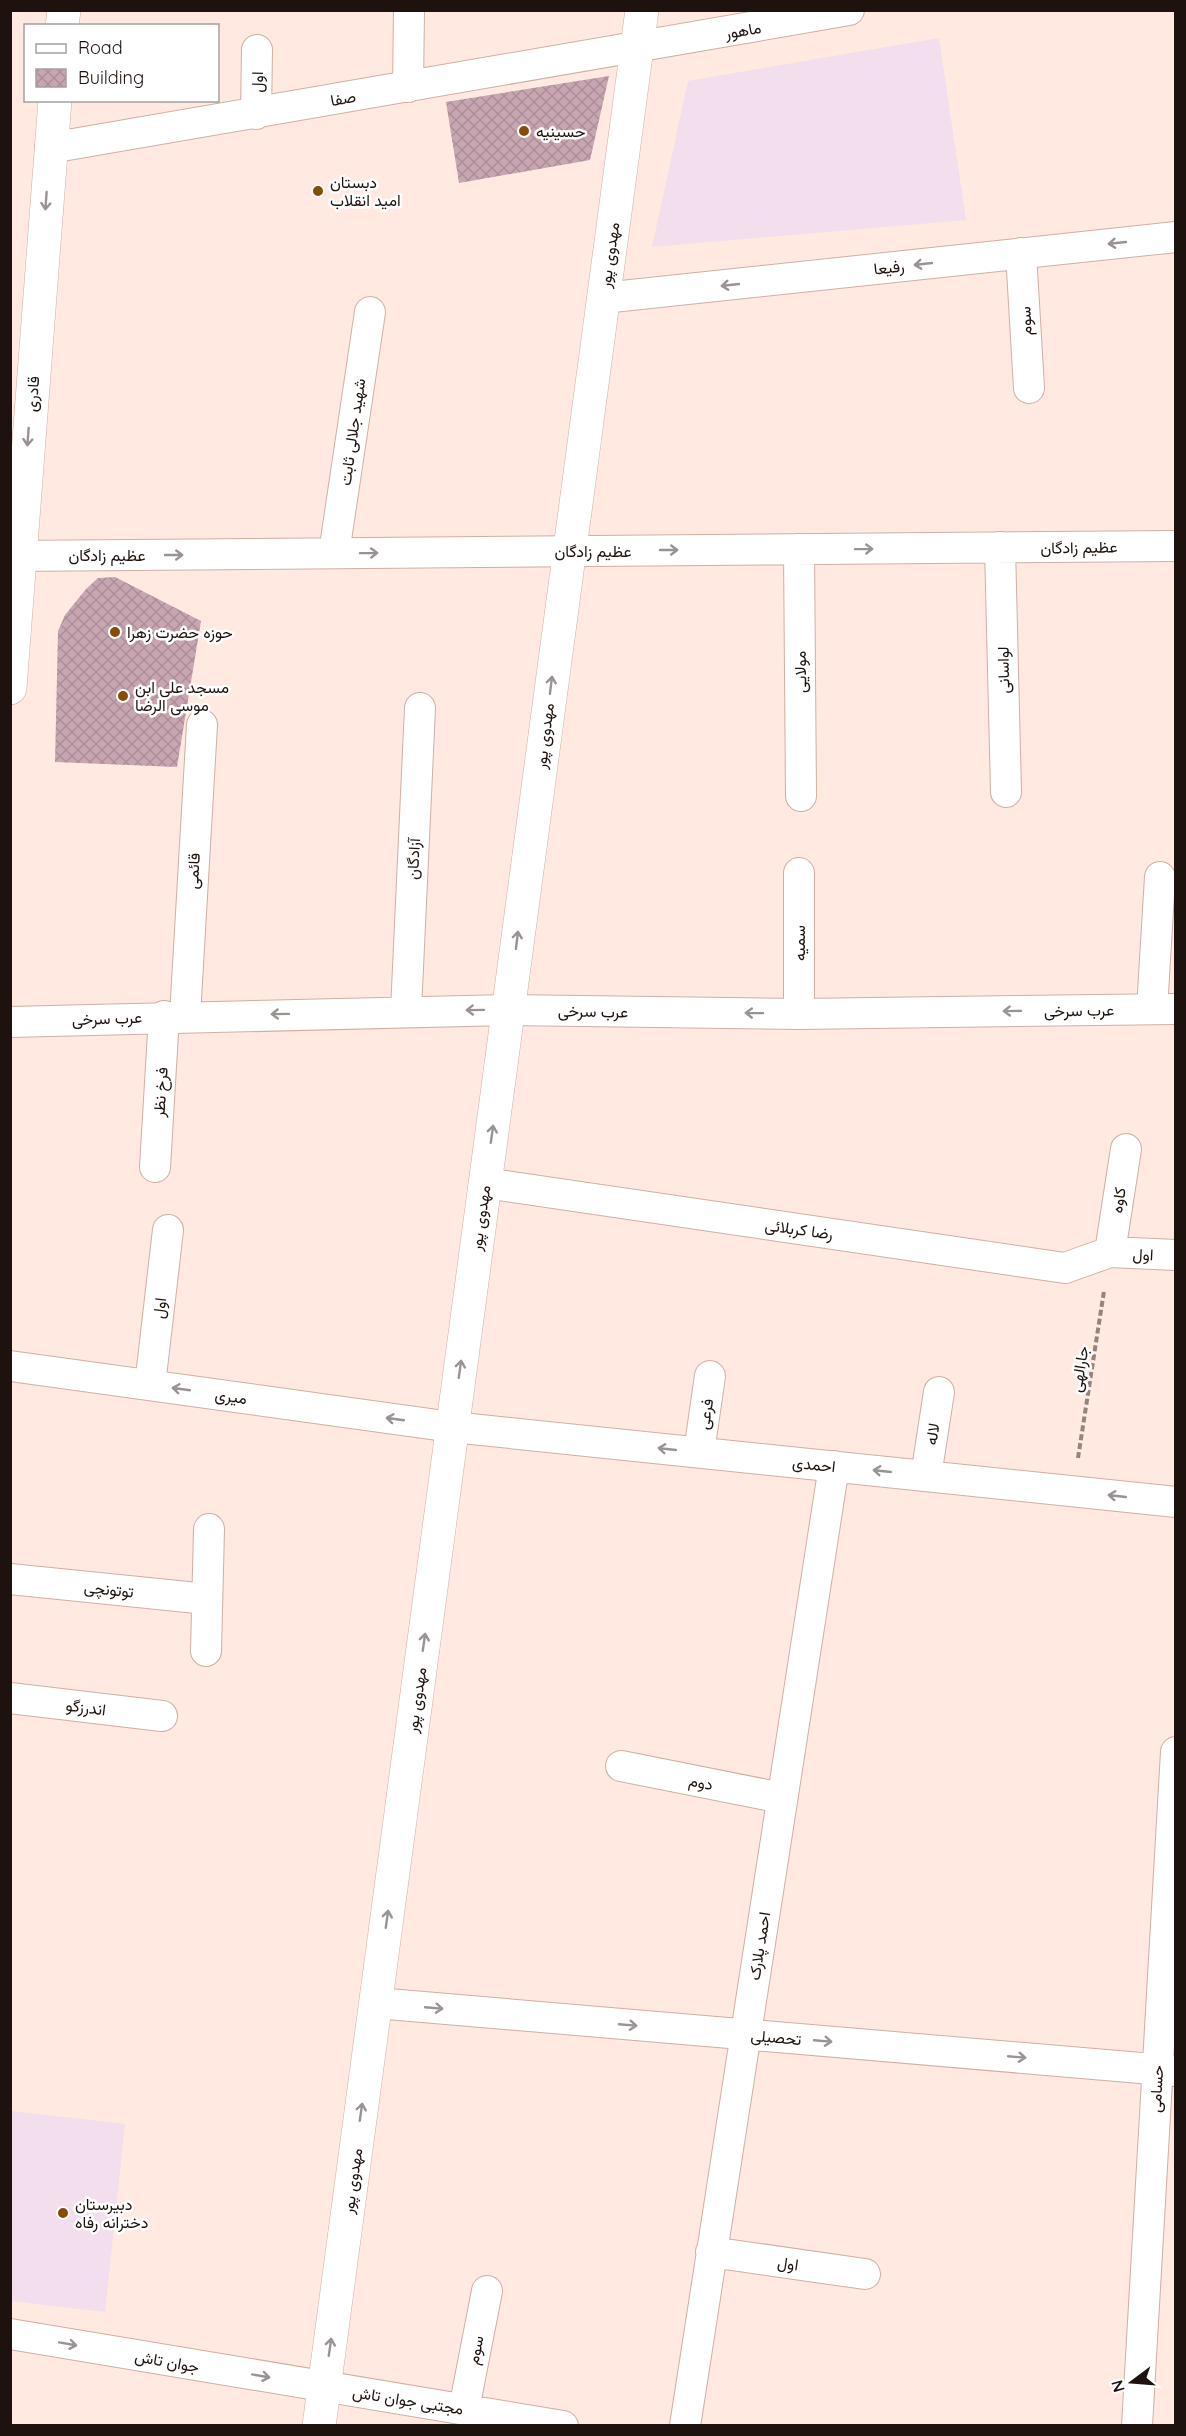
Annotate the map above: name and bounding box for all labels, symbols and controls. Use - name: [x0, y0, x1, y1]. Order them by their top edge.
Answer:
- street label: ماهور: [722, 17, 763, 44]
- legend: [24, 24, 219, 102]
- text: Road: [78, 36, 123, 59]
- text: Building: [78, 66, 144, 89]
- street label: اول: [247, 71, 268, 93]
- street label: صفا: [329, 86, 357, 110]
- place label: حسینیه: [536, 121, 586, 141]
- marker: حسینیه: [517, 124, 531, 138]
- place label: دبستان امید انقلاب: [330, 172, 401, 210]
- marker: دبستان امید انقلاب: [311, 184, 325, 198]
- one-way arrow: [40, 190, 51, 210]
- street label: مهدوی پور: [594, 221, 625, 290]
- one-way arrow: [1108, 238, 1128, 249]
- street label: رفیعا: [873, 255, 905, 280]
- one-way arrow: [914, 259, 934, 270]
- one-way arrow: [720, 279, 740, 290]
- street label: سوم: [1014, 306, 1037, 336]
- street label: قادرى: [21, 375, 44, 413]
- street label: شهید جلالی ثابت: [335, 377, 370, 487]
- one-way arrow: [23, 426, 34, 446]
- street label: عظیم زادگان: [1040, 536, 1118, 559]
- street label: عظیم زادگان: [554, 541, 632, 562]
- one-way arrow: [853, 543, 873, 555]
- one-way arrow: [658, 544, 678, 556]
- street label: عظیم زادگان: [68, 545, 146, 566]
- one-way arrow: [358, 547, 378, 559]
- one-way arrow: [163, 549, 183, 560]
- place label: حوزه حضرت زهرا: [127, 622, 233, 643]
- marker: حوزه حضرت زهرا: [108, 625, 122, 639]
- street label: لواسانی: [993, 646, 1014, 694]
- street label: مولایی: [790, 651, 811, 693]
- one-way arrow: [545, 675, 556, 695]
- place label: مسجد علی ابن موسی الرضا: [135, 677, 229, 716]
- marker: مسجد علی ابن موسی الرضا: [116, 689, 130, 703]
- street label: مهدوی پور: [530, 702, 560, 771]
- street label: آزادگان: [402, 837, 425, 880]
- street label: قائمی: [182, 852, 205, 890]
- street label: سمیه: [789, 925, 809, 961]
- one-way arrow: [512, 931, 523, 951]
- street label: عرب سرخی: [1044, 999, 1114, 1022]
- street label: عرب سرخی: [558, 1000, 628, 1023]
- one-way arrow: [466, 1004, 486, 1016]
- one-way arrow: [1003, 1005, 1023, 1017]
- street label: عرب سرخی: [72, 1007, 143, 1030]
- one-way arrow: [745, 1007, 765, 1019]
- one-way arrow: [271, 1008, 291, 1020]
- street label: فرخ نظر: [148, 1066, 174, 1119]
- one-way arrow: [486, 1124, 497, 1144]
- street label: مهدوی پور: [465, 1184, 496, 1253]
- street label: کاوه: [1106, 1186, 1131, 1214]
- street label: رضا کربلائی: [763, 1214, 834, 1245]
- street label: اول: [1132, 1243, 1154, 1266]
- street label: اول: [148, 1296, 171, 1320]
- street label: جارالهی: [1065, 1344, 1094, 1394]
- one-way arrow: [455, 1359, 466, 1379]
- one-way arrow: [171, 1383, 191, 1394]
- street label: میری: [213, 1384, 248, 1409]
- street label: فرعی: [693, 1397, 718, 1431]
- one-way arrow: [385, 1413, 405, 1424]
- street label: لاله: [920, 1422, 944, 1446]
- one-way arrow: [657, 1443, 677, 1454]
- street label: احمدی: [791, 1452, 837, 1477]
- one-way arrow: [872, 1465, 892, 1476]
- one-way arrow: [1108, 1490, 1128, 1501]
- street label: توتونچی: [83, 1576, 135, 1604]
- one-way arrow: [418, 1633, 429, 1652]
- street label: مهدوی پور: [401, 1666, 432, 1735]
- street label: اندرزگو: [65, 1695, 107, 1720]
- street label: دوم: [687, 1770, 715, 1795]
- one-way arrow: [382, 1909, 393, 1929]
- street label: احمد پلارک: [744, 1910, 776, 1982]
- one-way arrow: [423, 2003, 443, 2014]
- one-way arrow: [618, 2019, 638, 2030]
- street label: تحصیلی: [750, 2025, 802, 2050]
- one-way arrow: [812, 2036, 832, 2047]
- one-way arrow: [1006, 2052, 1026, 2063]
- street label: حسامی: [1145, 2064, 1168, 2113]
- one-way arrow: [356, 2102, 367, 2122]
- street label: مهدوی پور: [337, 2147, 368, 2216]
- place label: دبیرستان دخترانه رفاه: [75, 2194, 148, 2233]
- marker: دبیرستان دخترانه رفاه: [56, 2206, 70, 2220]
- street label: اول: [776, 2252, 800, 2275]
- street label: سوم: [462, 2334, 489, 2366]
- one-way arrow: [324, 2337, 335, 2357]
- one-way arrow: [58, 2339, 78, 2350]
- street label: جوان تاش: [133, 2345, 201, 2378]
- north arrow: [1102, 2352, 1162, 2412]
- one-way arrow: [250, 2371, 270, 2382]
- text: N: [1106, 2378, 1129, 2395]
- street label: مجتبی جوان تاش: [351, 2381, 465, 2420]

